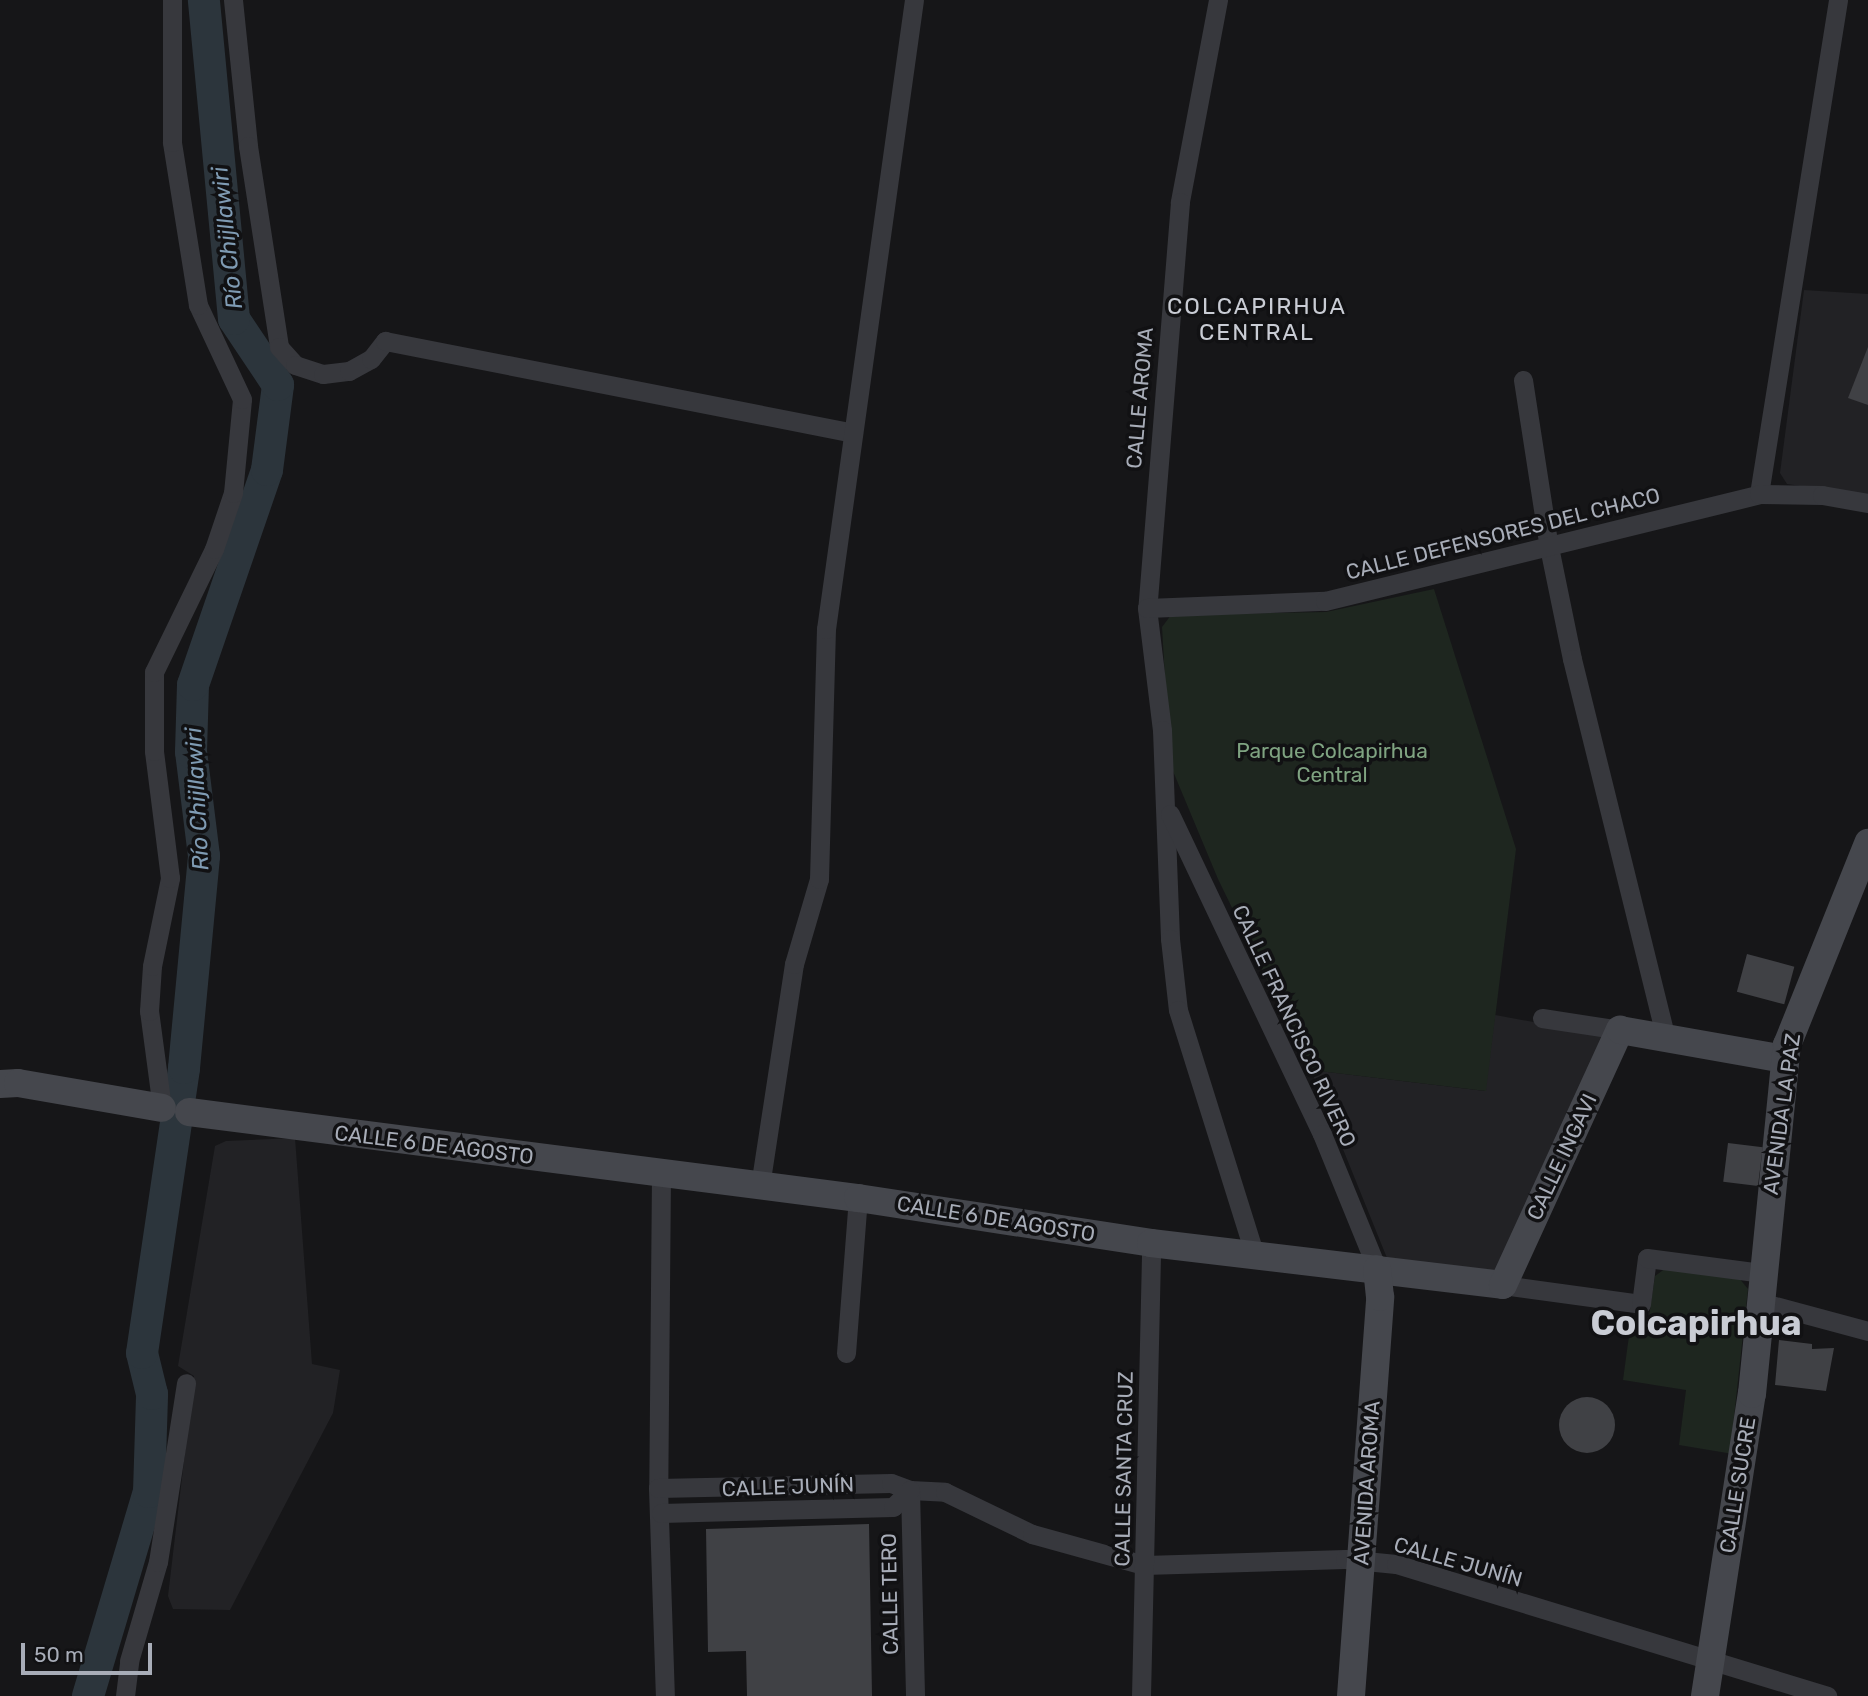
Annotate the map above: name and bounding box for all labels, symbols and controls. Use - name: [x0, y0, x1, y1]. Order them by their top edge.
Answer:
- water label: Río Chijllawiri: [206, 165, 248, 311]
- district label: COLCAPIRHUA CENTRAL: [1168, 292, 1346, 346]
- street label: CALLE AROMA: [1121, 326, 1159, 470]
- street label: CALLE DEFENSORES DEL CHACO: [1343, 483, 1663, 585]
- water label: Río Chijllawiri: [179, 727, 215, 871]
- park label: Parque Colcapirhua Central: [1236, 738, 1428, 788]
- street label: CALLE FRANCISCO RIVERO: [1227, 901, 1361, 1151]
- street label: AVENIDA LA PAZ: [1758, 1031, 1806, 1197]
- street label: CALLE INGAVI: [1522, 1090, 1602, 1224]
- street label: CALLE 6 DE AGOSTO: [333, 1120, 535, 1170]
- street label: CALLE 6 DE AGOSTO: [895, 1191, 1097, 1247]
- district label: Colcapirhua: [1590, 1302, 1802, 1344]
- street label: CALLE SANTA CRUZ: [1110, 1371, 1138, 1567]
- street label: AVENIDA AROMA: [1349, 1399, 1385, 1567]
- street label: CALLE SUCRE: [1715, 1415, 1761, 1555]
- street label: CALLE JUNÍN: [721, 1472, 855, 1502]
- street label: CALLE JUNÍN: [1391, 1532, 1525, 1592]
- street label: CALLE TERO: [876, 1533, 904, 1655]
- scale bar: [24, 1630, 156, 1674]
- text: 50 m: [34, 1642, 84, 1667]

